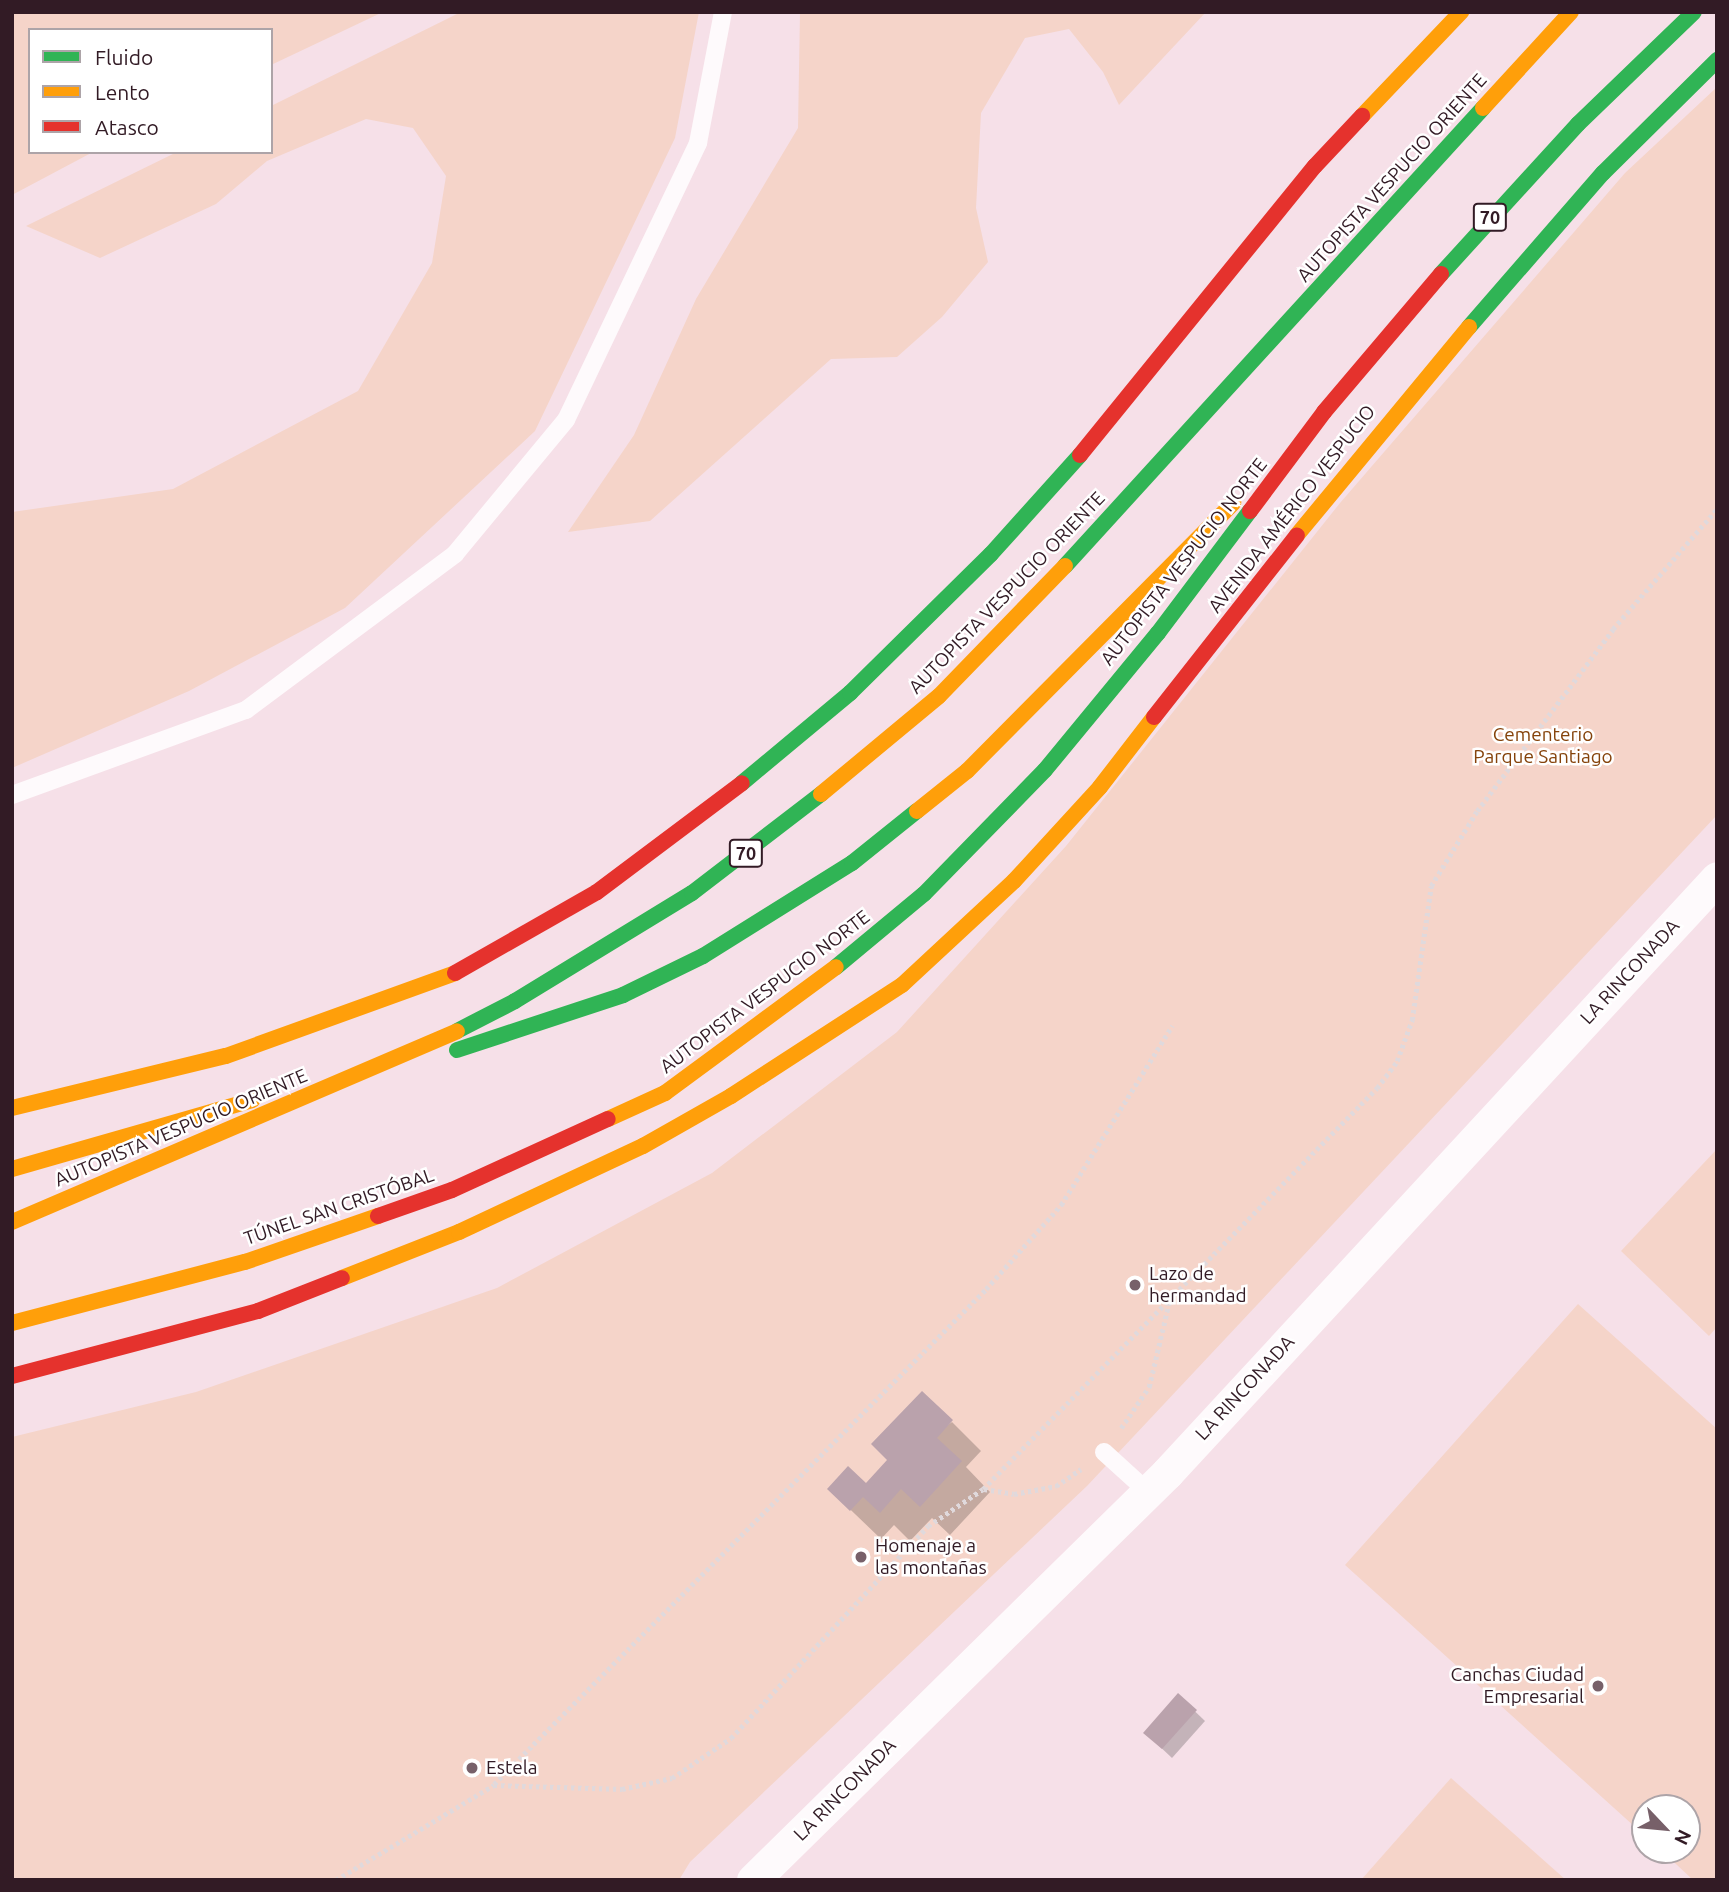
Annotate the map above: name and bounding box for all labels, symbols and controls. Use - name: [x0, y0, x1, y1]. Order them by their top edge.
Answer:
- legend: [28, 28, 273, 154]
- text: Fluido: [95, 45, 153, 69]
- street label: AUTOPISTA VESPUCIO ORIENTE: [1292, 69, 1492, 287]
- text: Lento: [95, 80, 150, 104]
- text: Atasco: [95, 115, 159, 139]
- road number: 70: [1472, 202, 1508, 232]
- street label: AVENIDA AMÉRICO VESPUCIO: [1204, 401, 1380, 617]
- street label: AUTOPISTA VESPUCIO NORTE: [1096, 454, 1272, 670]
- street label: AUTOPISTA VESPUCIO ORIENTE: [904, 487, 1110, 699]
- park label: Cementerio Parque Santiago: [1473, 724, 1613, 768]
- road number: 70: [728, 838, 764, 868]
- street label: AUTOPISTA VESPUCIO NORTE: [656, 906, 874, 1078]
- street label: LA RINCONADA: [1576, 915, 1684, 1029]
- street label: AUTOPISTA VESPUCIO ORIENTE: [51, 1064, 311, 1192]
- street label: TÚNEL SAN CRISTÓBAL: [241, 1164, 437, 1250]
- place label: Lazo de hermandad: [1149, 1263, 1247, 1307]
- marker: Lazo de hermandad: [1127, 1277, 1143, 1293]
- street label: LA RINCONADA: [1191, 1331, 1299, 1445]
- place label: Homenaje a las montañas: [875, 1535, 987, 1579]
- marker: Homenaje a las montañas: [853, 1549, 869, 1565]
- place label: Canchas Ciudad Empresarial: [1451, 1664, 1584, 1708]
- marker: Canchas Ciudad Empresarial: [1590, 1678, 1606, 1694]
- street label: LA RINCONADA: [789, 1734, 901, 1846]
- place label: Estela: [486, 1757, 538, 1779]
- marker: Estela: [464, 1760, 480, 1776]
- north arrow: [1631, 1794, 1701, 1864]
- text: N: [1670, 1826, 1696, 1849]

